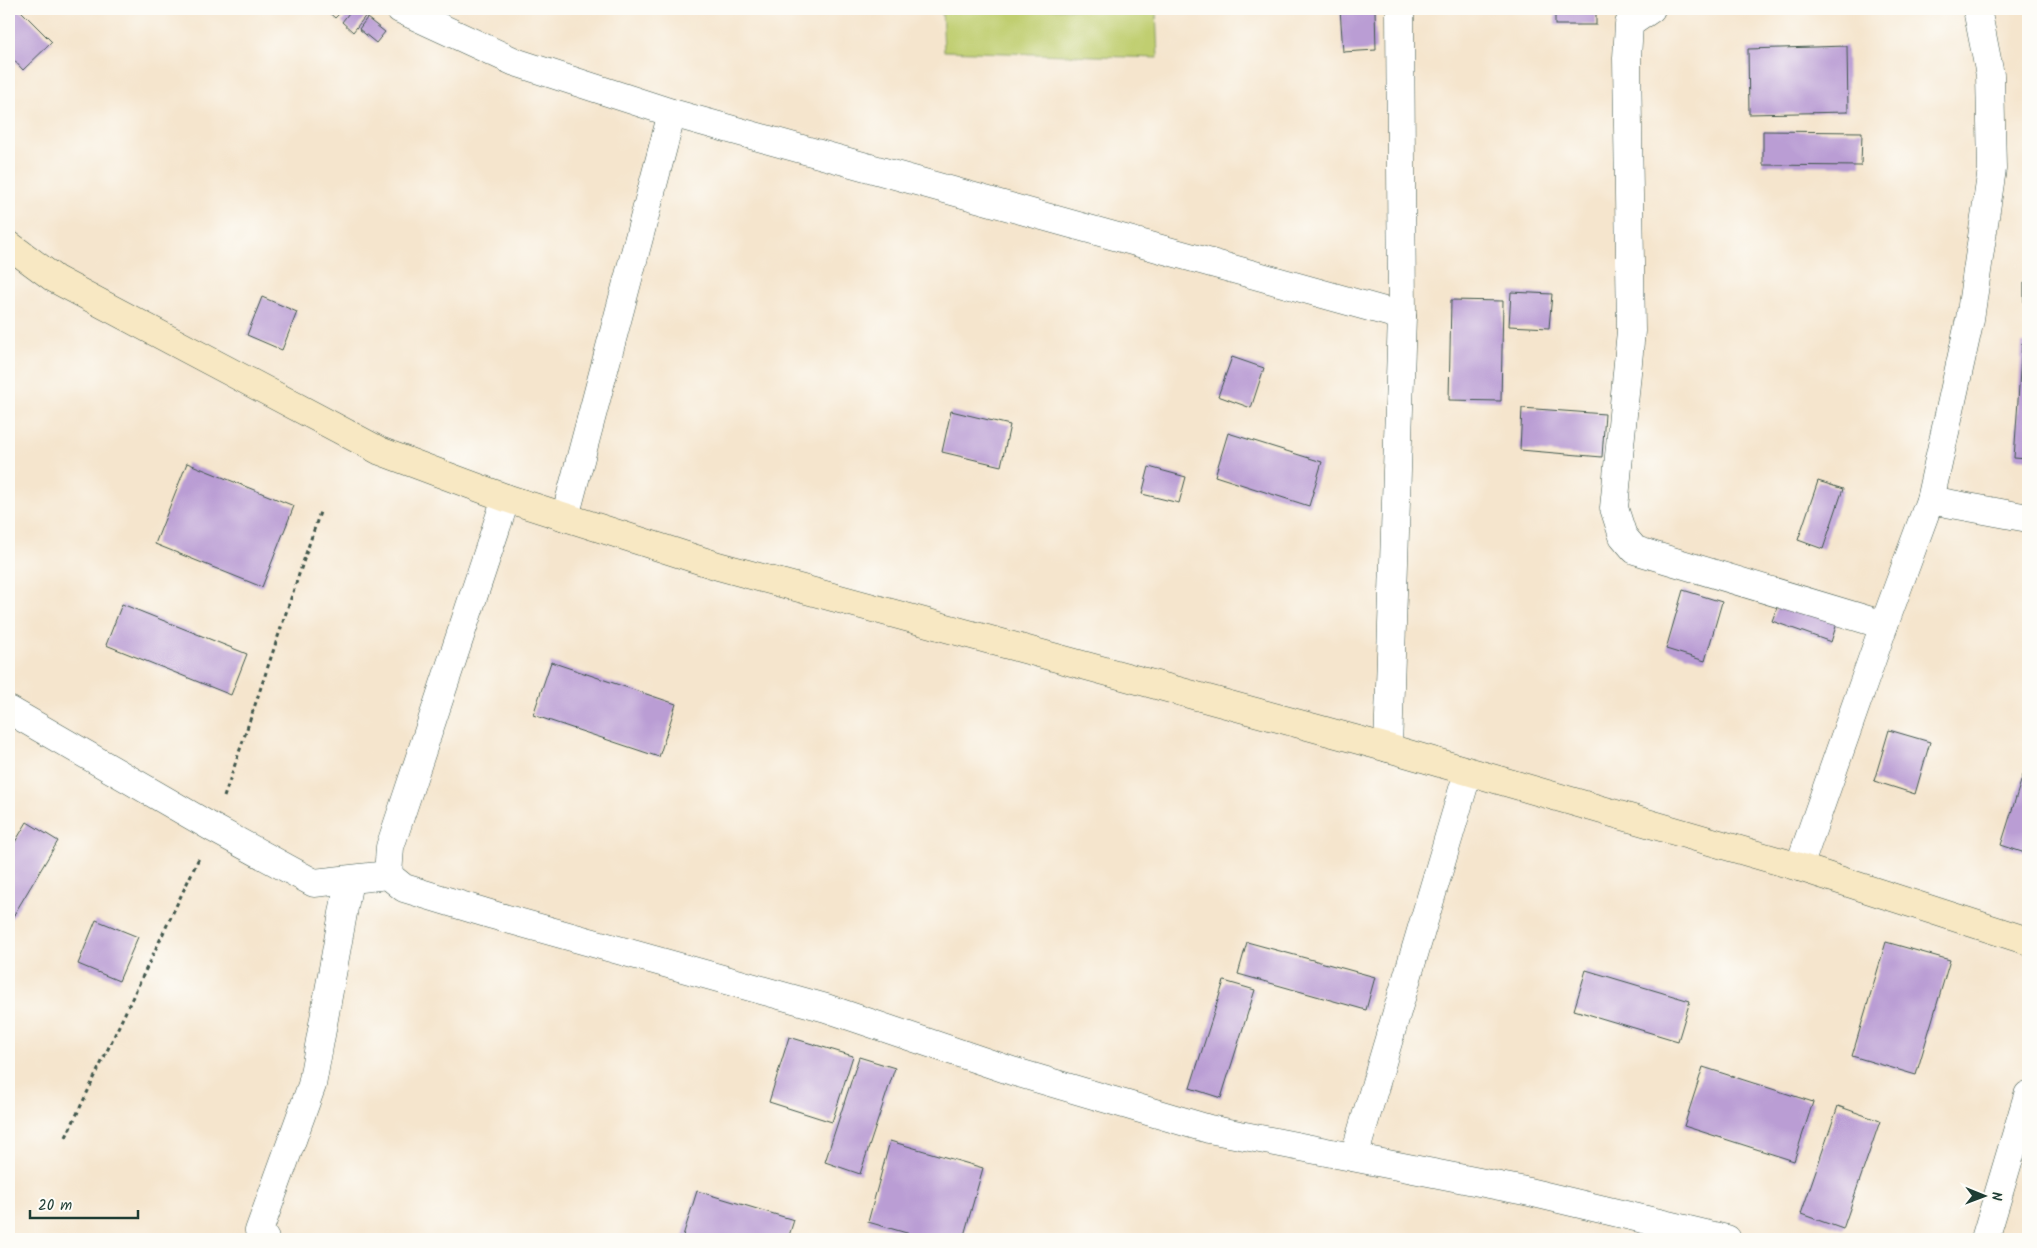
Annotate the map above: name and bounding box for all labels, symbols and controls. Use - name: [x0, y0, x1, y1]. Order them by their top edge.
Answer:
- north arrow: [1960, 1170, 2010, 1220]
- scale bar: [30, 1188, 138, 1220]
- text: N: [1985, 1192, 2007, 1201]
- text: 20 m: [38, 1194, 72, 1218]

